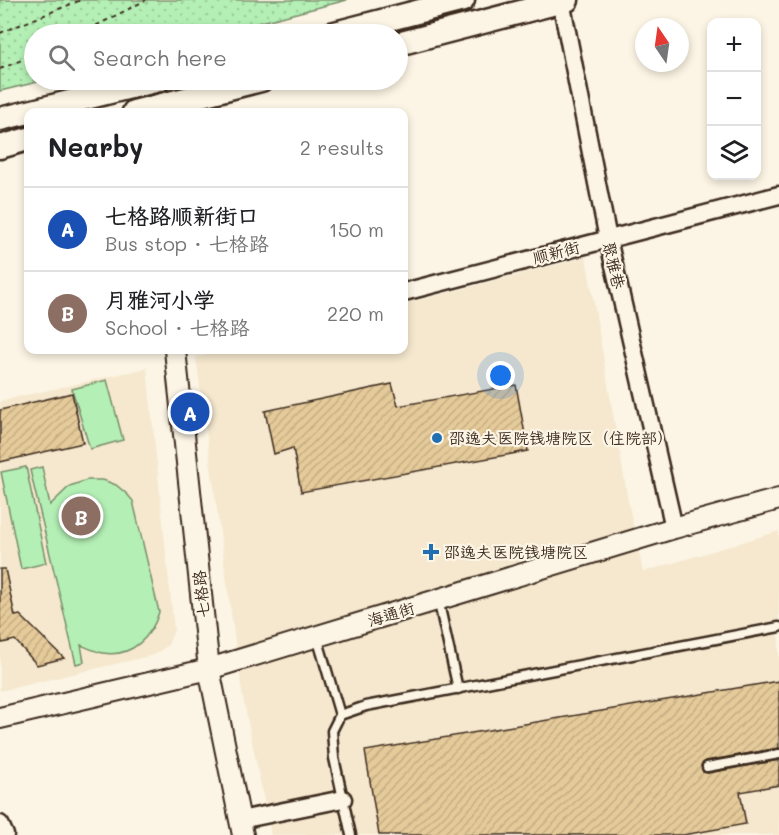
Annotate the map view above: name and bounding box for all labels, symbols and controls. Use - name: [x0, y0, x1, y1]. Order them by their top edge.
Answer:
- north arrow: [635, 18, 689, 72]
- map controls: [707, 18, 761, 180]
- button: +: [707, 18, 761, 72]
- search box: [24, 24, 408, 90]
- icon: search: [45, 41, 78, 74]
- text: Search here: [93, 43, 227, 72]
- button: −: [707, 72, 761, 126]
- button: layers: [707, 126, 761, 180]
- text: Nearby: [48, 130, 143, 164]
- text: 2 results: [300, 134, 384, 160]
- text: 七格路顺新街口: [105, 201, 259, 230]
- text: A: [61, 216, 74, 242]
- text: 150 m: [329, 216, 384, 242]
- text: Bus stop · 七格路: [105, 230, 269, 256]
- street label: 顺新街: [530, 236, 582, 268]
- street label: 聚雅巷: [599, 239, 630, 291]
- text: 月雅河小学: [105, 285, 215, 314]
- text: B: [61, 300, 74, 326]
- text: 220 m: [327, 300, 384, 326]
- text: School · 七格路: [105, 314, 250, 340]
- your location: [486, 361, 515, 390]
- pin: A: [170, 390, 210, 434]
- place label: 邵逸夫医院钱塘院区（住院部）: [449, 427, 673, 448]
- marker: 邵逸夫医院钱塘院区（住院部）: [430, 431, 444, 445]
- pin: B: [62, 494, 100, 538]
- place label: 邵逸夫医院钱塘院区: [444, 541, 588, 562]
- marker: 邵逸夫医院钱塘院区: [422, 543, 440, 561]
- street label: 七格路: [188, 569, 213, 619]
- street label: 海通街: [365, 596, 417, 631]

